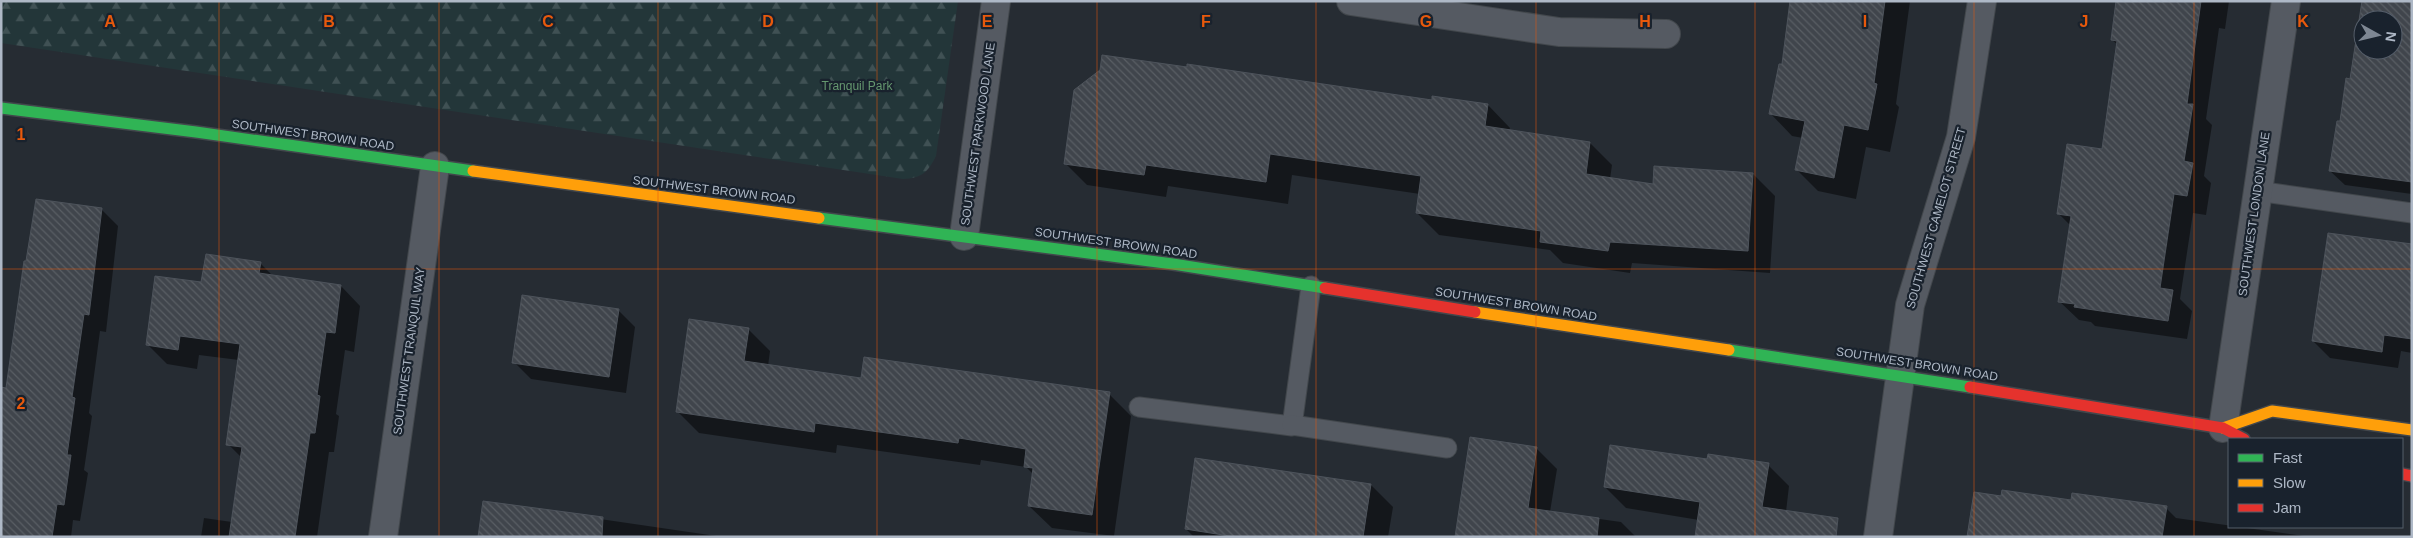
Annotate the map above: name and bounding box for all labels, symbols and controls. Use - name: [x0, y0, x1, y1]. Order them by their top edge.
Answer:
- north arrow: [2353, 10, 2403, 60]
- text: A: [104, 13, 116, 30]
- text: B: [323, 13, 335, 30]
- text: C: [542, 13, 554, 30]
- text: D: [762, 13, 774, 30]
- text: E: [982, 13, 993, 30]
- text: F: [1201, 13, 1211, 30]
- text: G: [1420, 13, 1432, 30]
- text: H: [1639, 13, 1651, 30]
- text: I: [1863, 13, 1867, 30]
- text: J: [2080, 13, 2088, 30]
- text: K: [2297, 13, 2309, 30]
- text: N: [2382, 31, 2400, 43]
- street label: SOUTHWEST PARKWOOD LANE: [958, 41, 998, 227]
- park label: Tranquil Park: [822, 79, 893, 93]
- street label: SOUTHWEST BROWN ROAD: [231, 117, 395, 153]
- street label: SOUTHWEST CAMELOT STREET: [1903, 125, 1969, 310]
- text: 1: [17, 126, 26, 143]
- street label: SOUTHWEST LONDON LANE: [2236, 131, 2272, 297]
- street label: SOUTHWEST BROWN ROAD: [632, 173, 796, 207]
- street label: SOUTHWEST BROWN ROAD: [1034, 225, 1198, 261]
- street label: SOUTHWEST TRANQUIL WAY: [390, 266, 428, 436]
- street label: SOUTHWEST BROWN ROAD: [1434, 284, 1598, 324]
- street label: SOUTHWEST BROWN ROAD: [1835, 344, 1999, 384]
- text: 2: [17, 395, 26, 412]
- legend: [2228, 438, 2403, 528]
- text: Fast: [2273, 449, 2303, 466]
- text: Slow: [2273, 474, 2306, 491]
- text: Jam: [2273, 499, 2301, 516]

